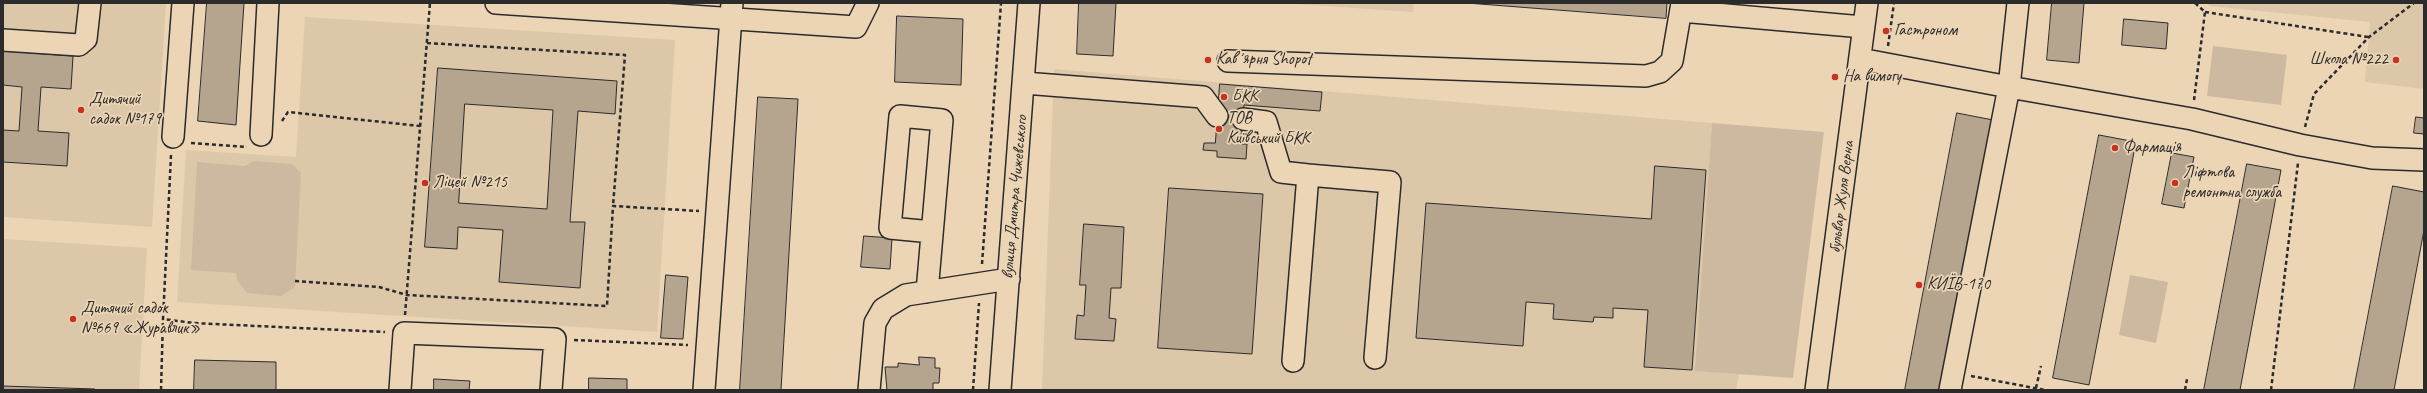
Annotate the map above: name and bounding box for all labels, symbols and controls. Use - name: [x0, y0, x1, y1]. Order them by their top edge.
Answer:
- place label: Гастроном: [1894, 21, 1957, 41]
- marker: Гастроном: [1881, 26, 1891, 36]
- place label: Кавʼярня Shopot: [1216, 50, 1312, 70]
- place label: Школа №222: [2309, 50, 2388, 70]
- marker: Кавʼярня Shopot: [1203, 55, 1213, 65]
- marker: Школа №222: [2391, 55, 2401, 65]
- place label: На вимогу: [1843, 67, 1901, 87]
- marker: На вимогу: [1830, 72, 1840, 82]
- place label: БКК: [1232, 87, 1257, 107]
- place label: Дитячий садок №179: [89, 90, 161, 130]
- marker: БКК: [1219, 92, 1229, 102]
- marker: Дитячий садок №179: [76, 105, 86, 115]
- place label: ТОВ Київський БКК: [1227, 109, 1309, 149]
- street label: вулиця Дмитра Чижевського: [998, 114, 1032, 280]
- marker: ТОВ Київський БКК: [1214, 124, 1224, 134]
- place label: Фармація: [2123, 138, 2181, 158]
- street label: бульвар Жуля Верна: [1825, 140, 1859, 254]
- marker: Фармація: [2110, 143, 2120, 153]
- place label: Ліфтова ремонтна служба: [2183, 163, 2281, 203]
- place label: Ліцей №215: [433, 173, 507, 193]
- marker: Ліцей №215: [420, 178, 430, 188]
- marker: Ліфтова ремонтна служба: [2170, 178, 2180, 188]
- place label: КИЇВ-170: [1927, 275, 1990, 295]
- marker: КИЇВ-170: [1914, 280, 1924, 290]
- place label: Дитячий садок №669 «Журавлик»: [81, 299, 200, 339]
- marker: Дитячий садок №669 «Журавлик»: [68, 314, 78, 324]

